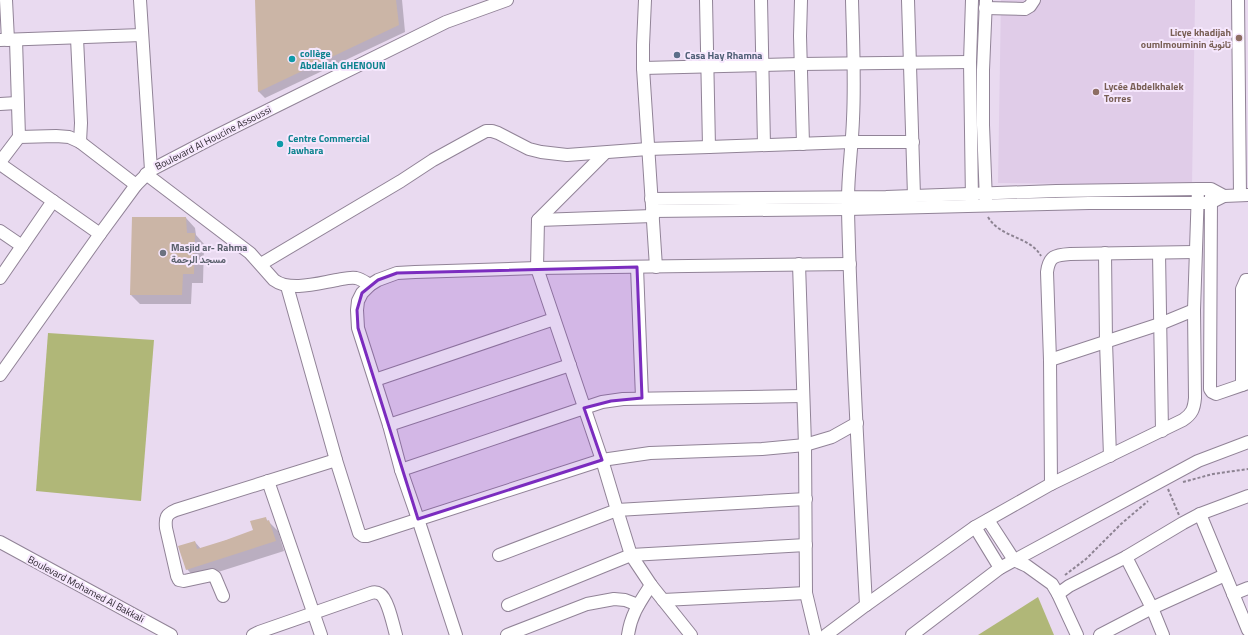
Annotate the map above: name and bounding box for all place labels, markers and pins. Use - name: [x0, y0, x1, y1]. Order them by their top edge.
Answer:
- place label: Licye khadijah oumlmouminin تانوية: [1141, 25, 1232, 52]
- marker: Licye khadijah oumlmouminin تانوية: [1234, 33, 1244, 43]
- place label: collège Abdellah GHENOUN: [300, 46, 386, 73]
- place label: Casa Hay Rhamna: [685, 48, 762, 63]
- marker: Casa Hay Rhamna: [672, 50, 682, 60]
- marker: collège Abdellah GHENOUN: [287, 54, 297, 64]
- place label: Lycée Abdelkhalek Torres: [1104, 79, 1184, 106]
- marker: Lycée Abdelkhalek Torres: [1091, 87, 1101, 97]
- place label: Centre Commercial Jawhara: [288, 131, 370, 158]
- marker: Centre Commercial Jawhara: [275, 139, 285, 149]
- place label: Masjid ar- Rahma مسجد الرحمة: [171, 240, 247, 267]
- marker: Masjid ar- Rahma مسجد الرحمة: [158, 248, 168, 258]

